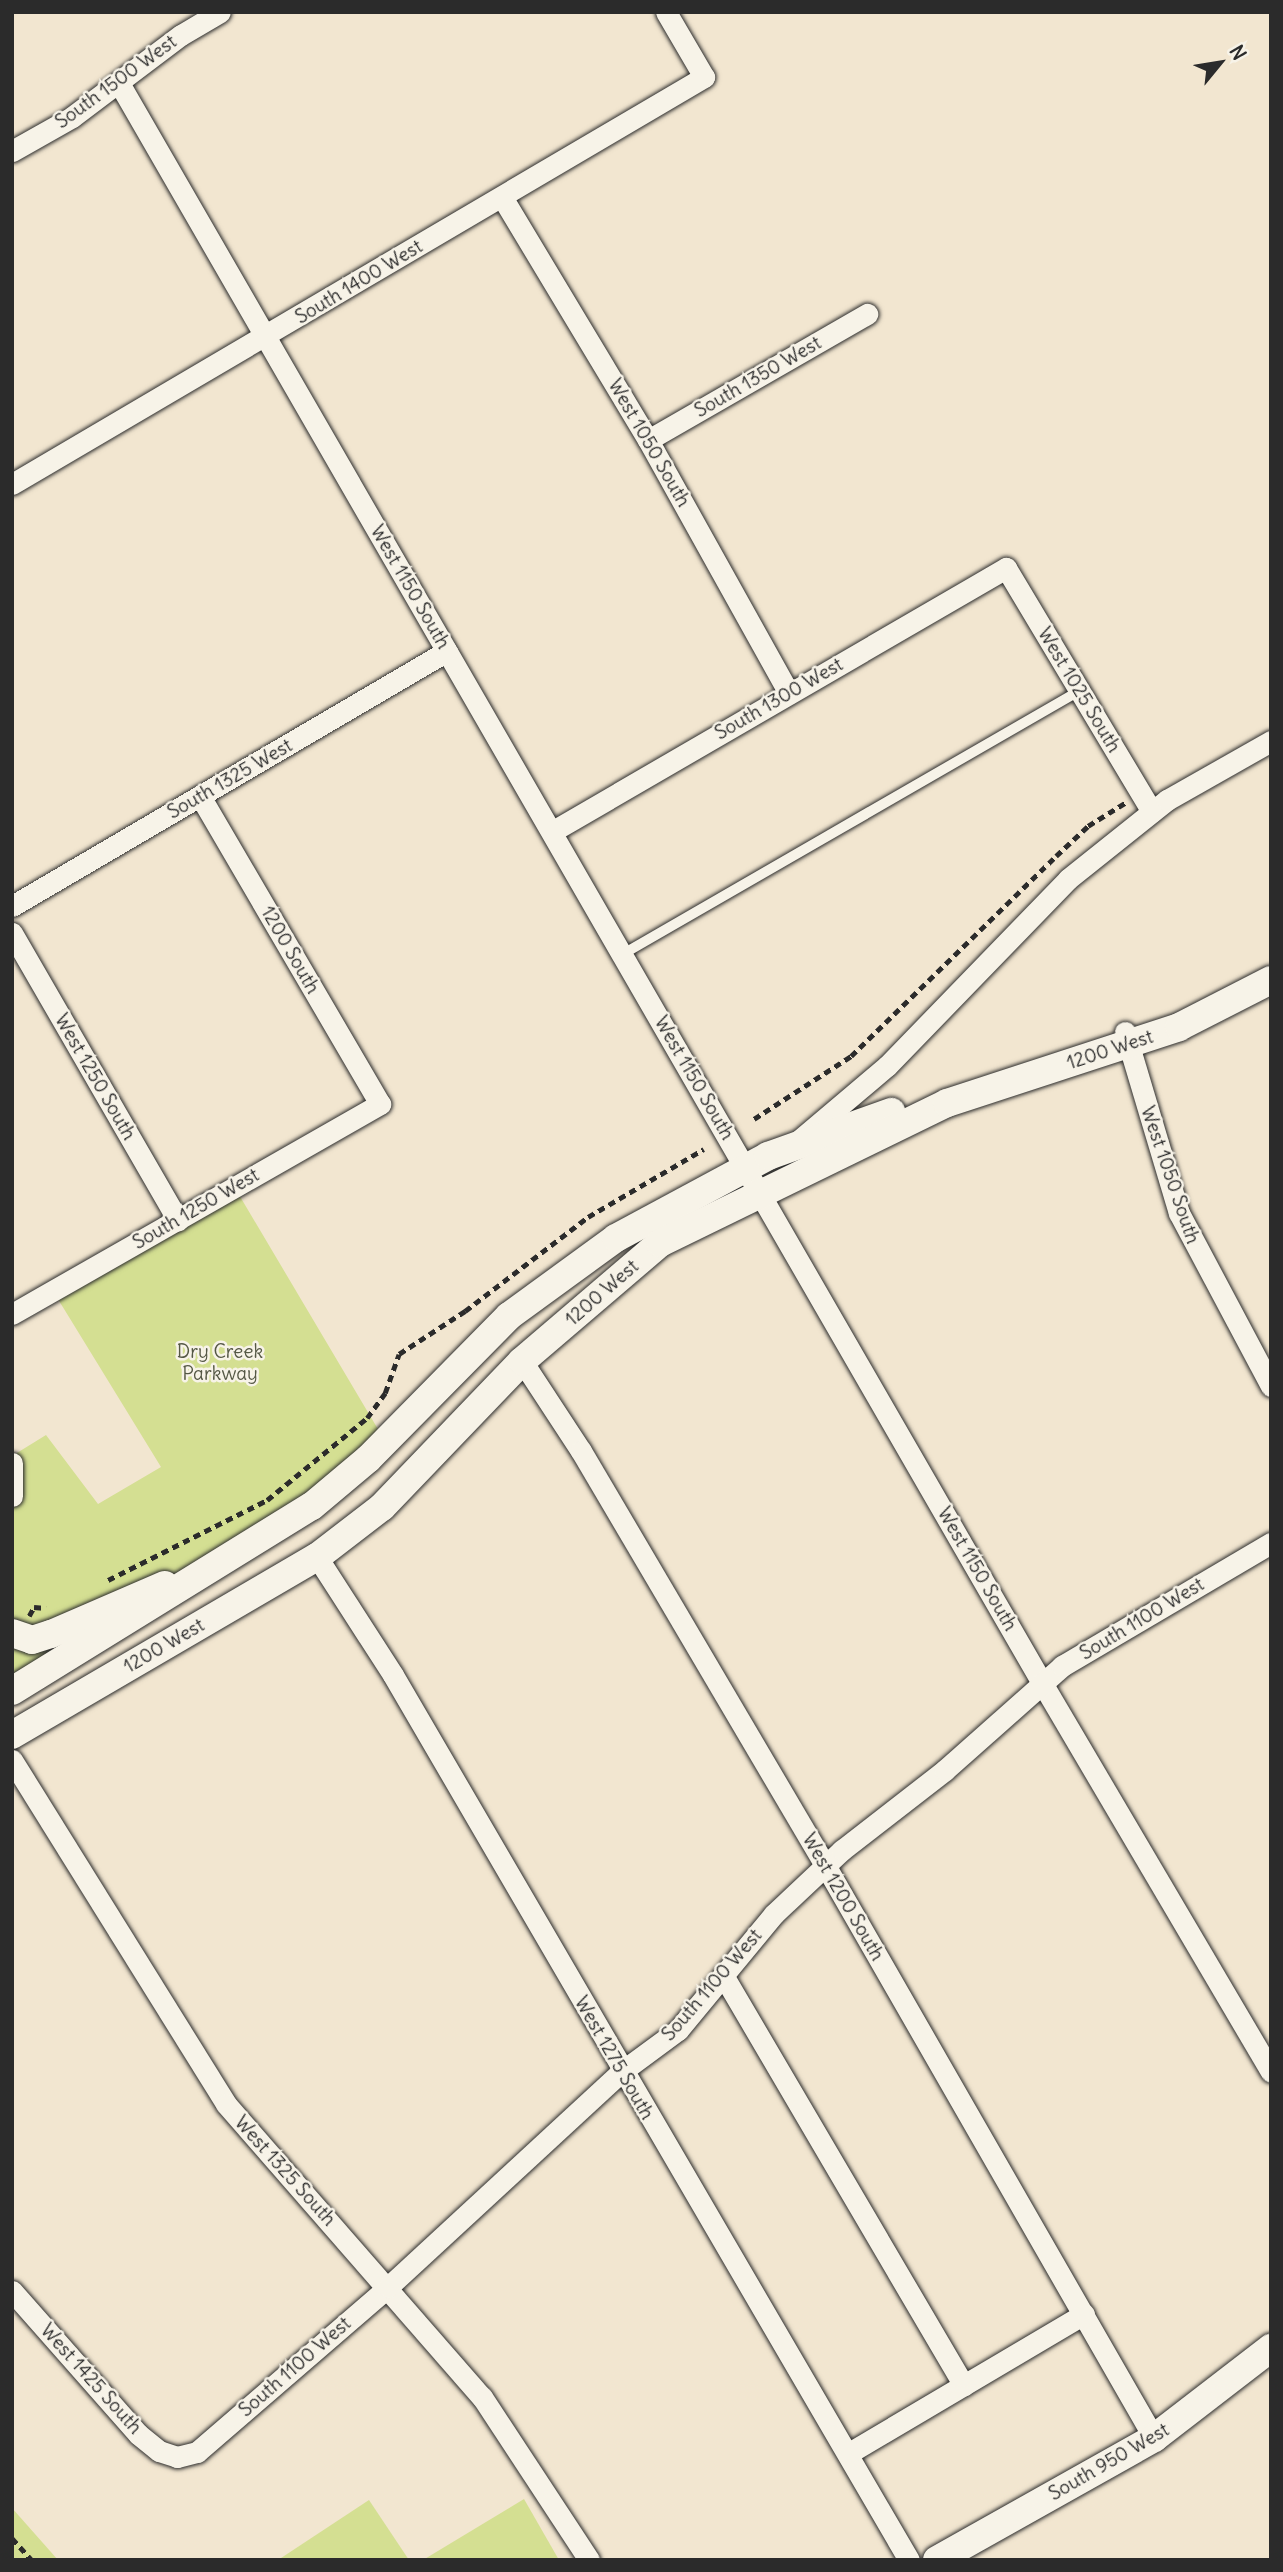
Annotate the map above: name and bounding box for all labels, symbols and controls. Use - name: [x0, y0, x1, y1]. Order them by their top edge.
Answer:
- north arrow: [1185, 28, 1255, 98]
- street label: South 1500 West: [51, 30, 181, 134]
- text: N: [1225, 41, 1252, 64]
- street label: South 1400 West: [291, 235, 427, 329]
- street label: South 1350 West: [691, 332, 825, 422]
- street label: West 1050 South: [603, 375, 695, 511]
- street label: West 1150 South: [365, 521, 455, 653]
- street label: West 1025 South: [1033, 623, 1125, 757]
- street label: South 1300 West: [711, 653, 847, 745]
- street label: South 1325 West: [164, 734, 296, 824]
- street label: 1200 South: [256, 902, 324, 998]
- street label: West 1250 South: [50, 1010, 140, 1144]
- street label: West 1150 South: [649, 1012, 739, 1144]
- street label: 1200 West: [1064, 1025, 1156, 1075]
- street label: West 1050 South: [1136, 1103, 1204, 1247]
- street label: South 1250 West: [129, 1164, 263, 1254]
- street label: 1200 West: [561, 1255, 643, 1331]
- park label: Dry Creek Parkway: [177, 1341, 263, 1385]
- street label: West 1150 South: [932, 1503, 1022, 1635]
- street label: South 1100 West: [1076, 1573, 1208, 1665]
- street label: 1200 West: [120, 1614, 208, 1678]
- street label: West 1200 South: [797, 1829, 889, 1965]
- street label: South 1100 West: [657, 1924, 767, 2046]
- street label: West 1275 South: [569, 1992, 659, 2124]
- street label: West 1325 South: [230, 2111, 340, 2231]
- street label: South 1100 West: [234, 2312, 356, 2422]
- street label: West 1425 South: [36, 2319, 146, 2439]
- street label: South 950 West: [1045, 2418, 1173, 2506]

